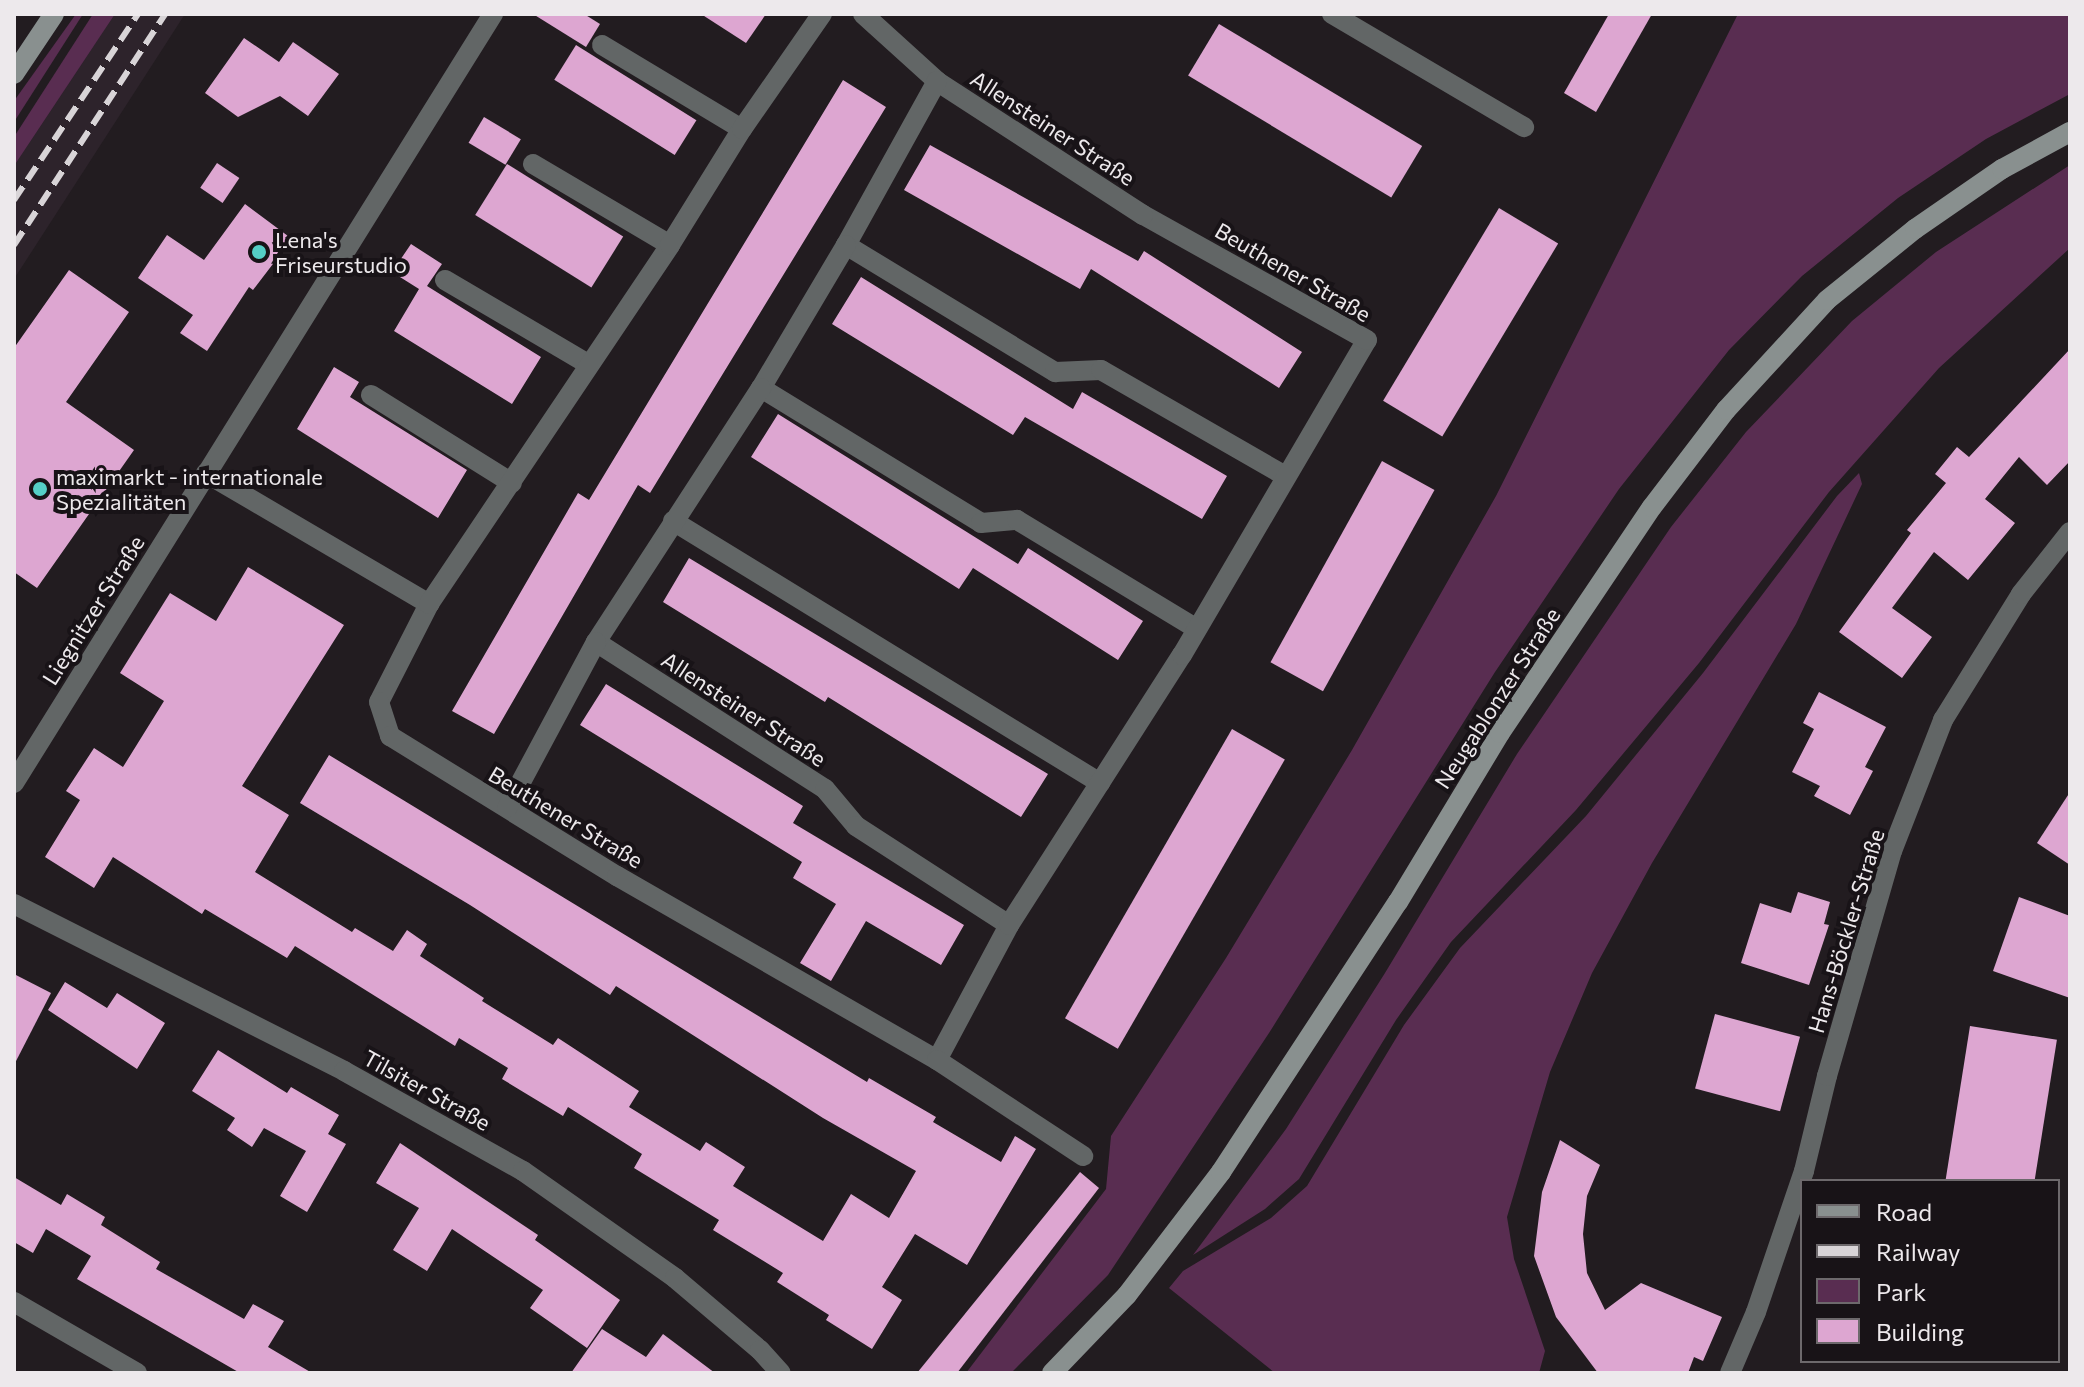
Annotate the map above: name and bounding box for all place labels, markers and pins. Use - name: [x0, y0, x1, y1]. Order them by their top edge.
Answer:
- place label: Lena's Friseurstudio: [275, 226, 407, 278]
- marker: Lena's Friseurstudio: [250, 243, 268, 261]
- place label: maximarkt - internationale Spezialitäten: [56, 463, 323, 514]
- marker: maximarkt - internationale Spezialitäten: [31, 480, 49, 498]

